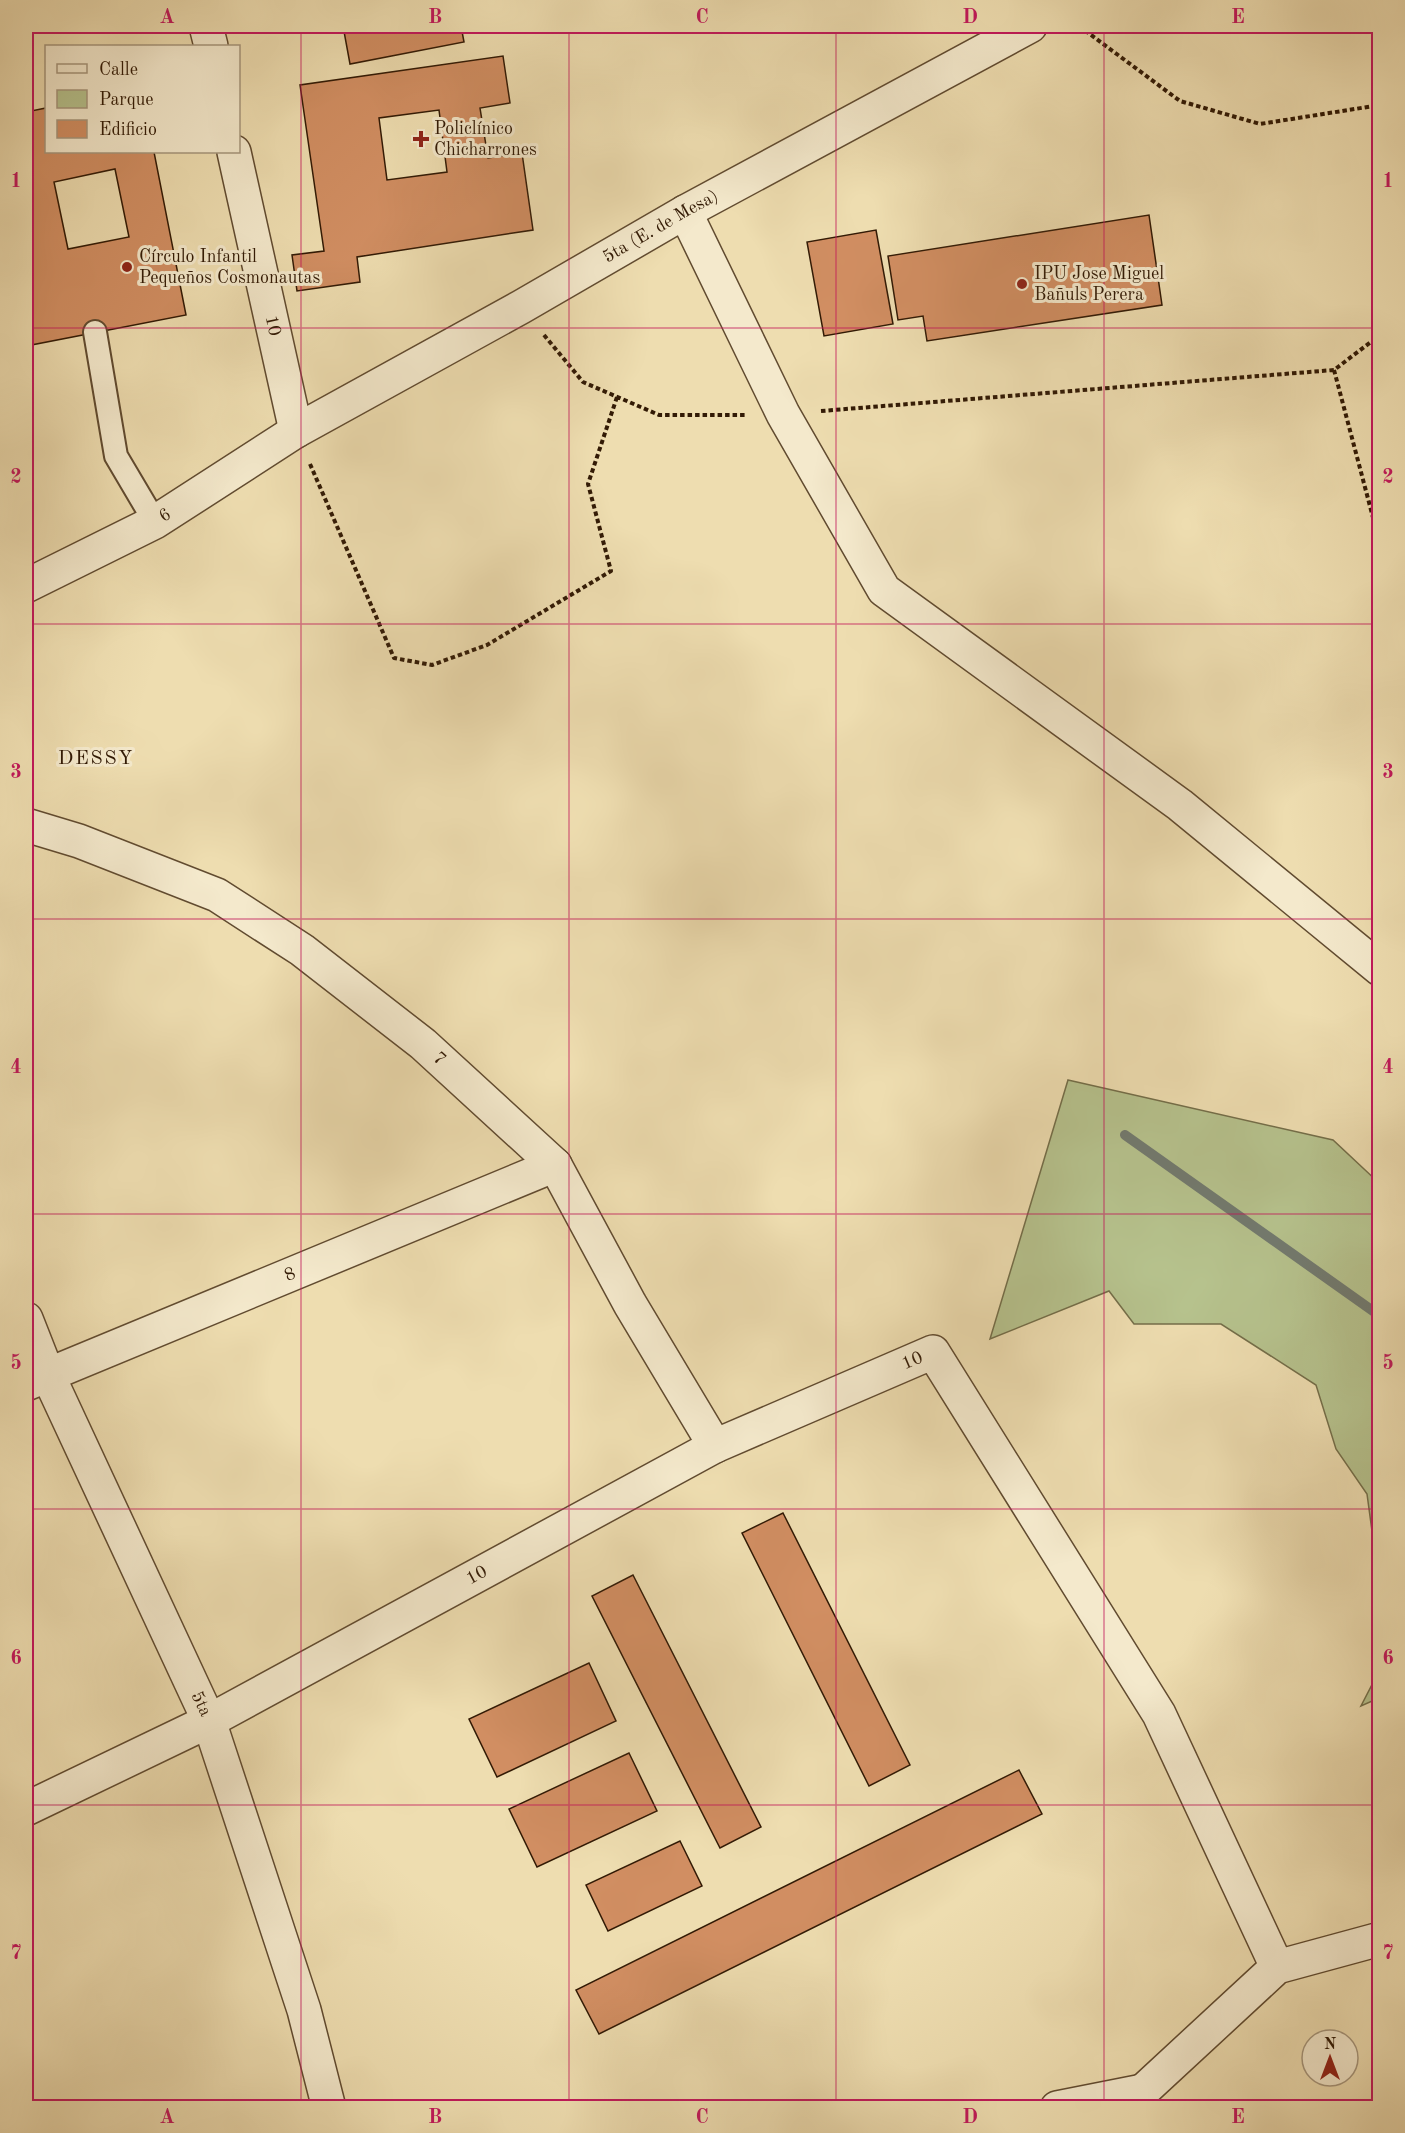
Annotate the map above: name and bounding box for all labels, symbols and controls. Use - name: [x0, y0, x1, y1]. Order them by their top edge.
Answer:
- text: A: [159, 8, 175, 28]
- text: B: [428, 8, 442, 28]
- text: C: [695, 8, 709, 28]
- text: D: [962, 8, 978, 28]
- text: E: [1231, 8, 1245, 28]
- legend: [45, 45, 240, 153]
- text: Calle: [99, 61, 138, 79]
- text: Parque: [99, 91, 154, 109]
- place label: Policlínico Chicharrones: [434, 120, 537, 159]
- text: Edificio: [99, 121, 157, 139]
- marker: Policlínico Chicharrones: [412, 130, 430, 148]
- text: 1: [10, 172, 22, 192]
- text: 1: [1382, 172, 1394, 192]
- street label: 5ta (E. de Mesa): [600, 186, 721, 266]
- place label: Círculo Infantil Pequeños Cosmonautas: [139, 248, 320, 287]
- marker: Círculo Infantil Pequeños Cosmonautas: [120, 260, 134, 274]
- place label: IPU Jose Miguel Bañuls Perera: [1034, 265, 1164, 304]
- marker: IPU Jose Miguel Bañuls Perera: [1015, 277, 1029, 291]
- street label: 10: [262, 314, 284, 338]
- text: 2: [10, 468, 22, 488]
- text: 2: [1382, 468, 1394, 488]
- street label: 6: [156, 505, 174, 526]
- district label: DESSY: [58, 749, 134, 769]
- text: 3: [10, 763, 22, 783]
- text: 3: [1382, 763, 1394, 783]
- street label: 7: [429, 1049, 449, 1069]
- text: 4: [10, 1058, 22, 1078]
- text: 4: [1382, 1058, 1394, 1078]
- street label: 8: [282, 1264, 299, 1285]
- street label: 10: [899, 1348, 926, 1373]
- text: 5: [10, 1353, 22, 1374]
- text: 5: [1382, 1353, 1394, 1374]
- street label: 10: [463, 1562, 490, 1588]
- text: 6: [10, 1649, 22, 1669]
- text: 6: [1382, 1649, 1394, 1669]
- street label: 5ta: [187, 1689, 215, 1719]
- text: 7: [10, 1944, 22, 1964]
- text: 7: [1382, 1944, 1394, 1964]
- north arrow: [1300, 2028, 1360, 2088]
- text: N: [1324, 2037, 1337, 2053]
- text: A: [159, 2108, 175, 2128]
- text: B: [428, 2108, 442, 2128]
- text: C: [695, 2108, 709, 2128]
- text: D: [962, 2108, 978, 2128]
- text: E: [1231, 2108, 1245, 2128]

